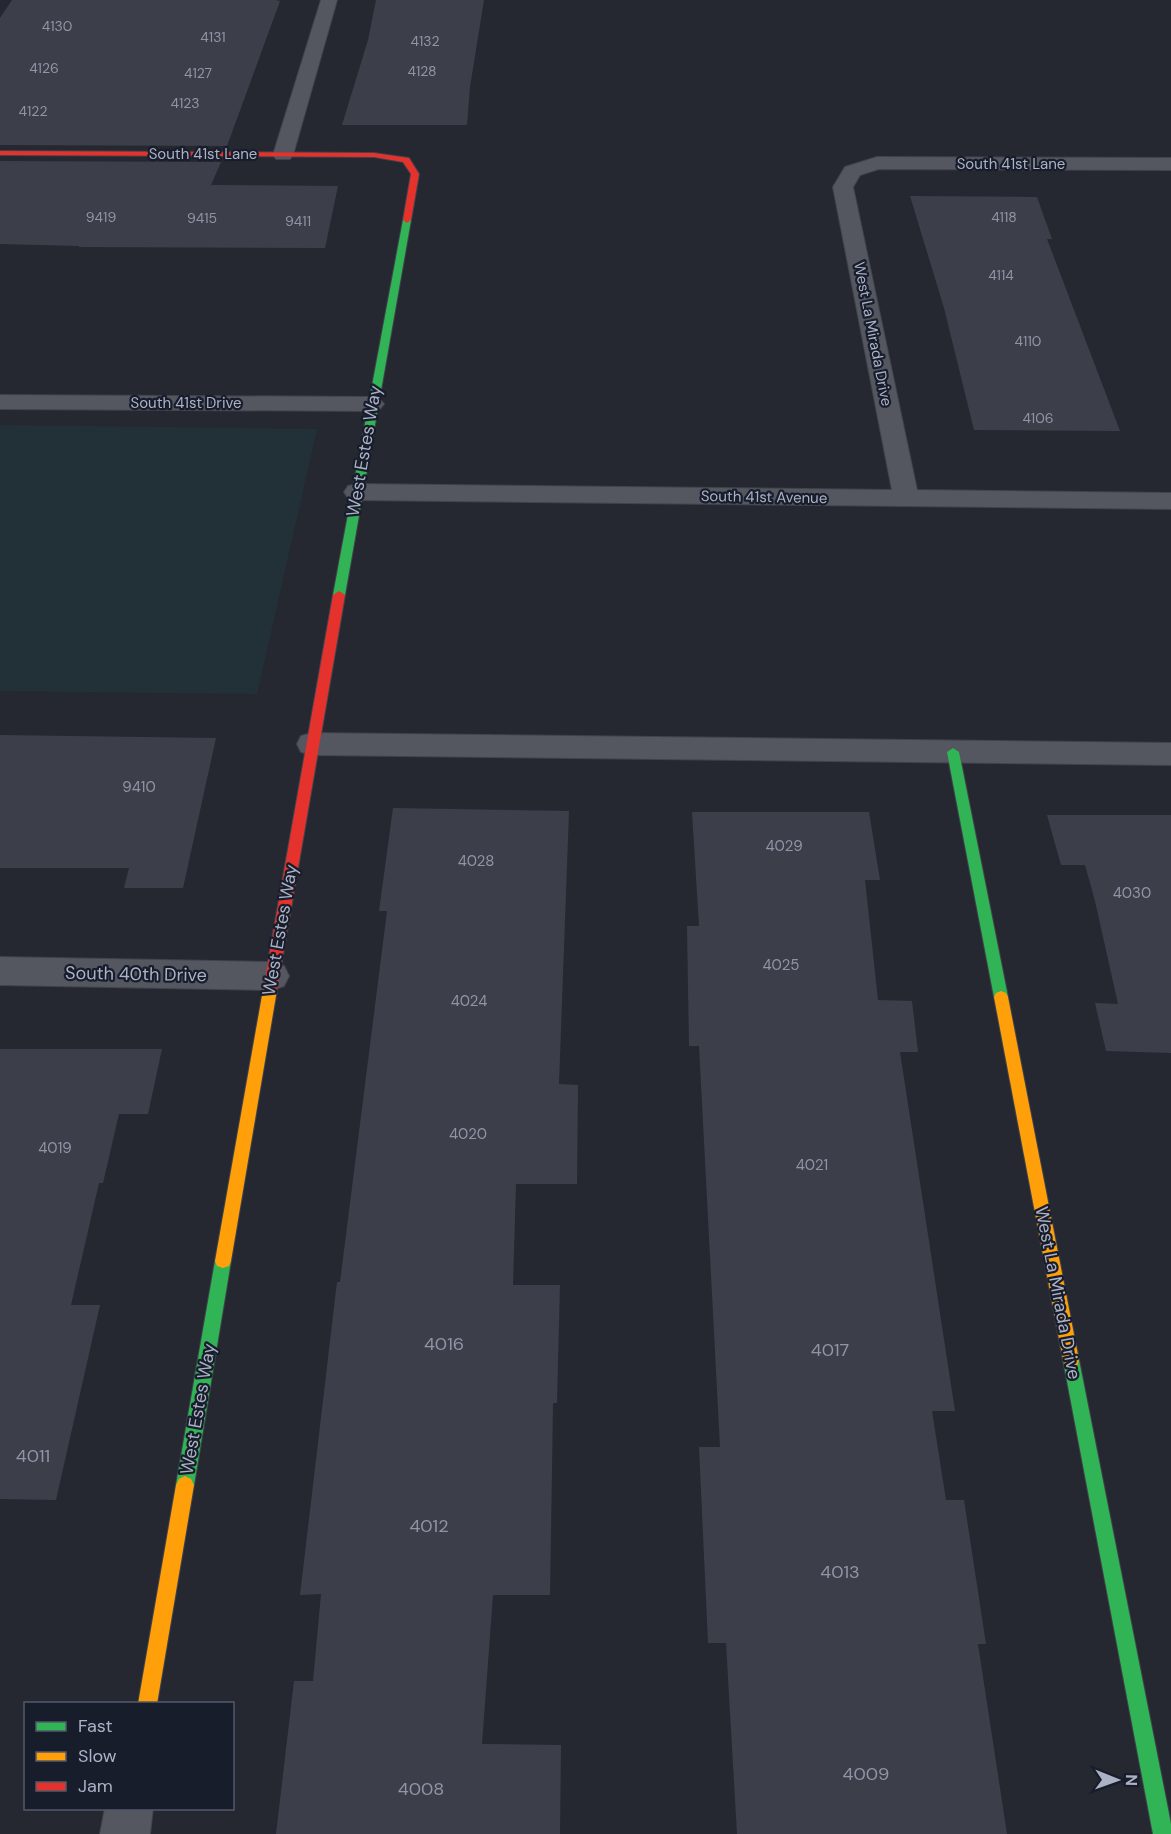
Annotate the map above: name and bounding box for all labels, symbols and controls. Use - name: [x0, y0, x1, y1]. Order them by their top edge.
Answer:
- house number: 4130: [42, 17, 72, 35]
- house number: 4131: [200, 28, 226, 46]
- house number: 4132: [410, 32, 440, 50]
- house number: 4126: [29, 59, 59, 77]
- house number: 4128: [407, 62, 437, 80]
- house number: 4127: [184, 64, 212, 82]
- house number: 4123: [170, 94, 200, 112]
- house number: 4122: [19, 102, 48, 120]
- street label: South 41st Lane: [149, 144, 257, 164]
- street label: South 41st Lane: [957, 154, 1065, 174]
- house number: 9419: [86, 208, 116, 226]
- house number: 4118: [991, 208, 1017, 226]
- house number: 9415: [187, 209, 217, 227]
- house number: 9411: [285, 212, 311, 230]
- street label: West La Mirada Drive: [849, 260, 897, 408]
- house number: 4114: [988, 266, 1014, 284]
- house number: 4110: [1015, 332, 1041, 350]
- street label: West Estes Way: [341, 383, 387, 519]
- street label: South 41st Drive: [130, 393, 242, 413]
- house number: 4106: [1022, 409, 1054, 427]
- street label: South 41st Avenue: [701, 486, 827, 508]
- house number: 9410: [122, 777, 156, 797]
- house number: 4029: [765, 836, 803, 856]
- house number: 4028: [458, 851, 494, 871]
- street label: West Estes Way: [257, 862, 303, 998]
- house number: 4030: [1113, 883, 1151, 903]
- house number: 4025: [762, 955, 800, 975]
- street label: South 40th Drive: [65, 961, 207, 987]
- house number: 4024: [451, 991, 487, 1011]
- house number: 4020: [449, 1124, 487, 1144]
- house number: 4019: [38, 1138, 72, 1158]
- house number: 4021: [796, 1155, 828, 1175]
- street label: West La Mirada Drive: [1029, 1204, 1087, 1382]
- house number: 4016: [424, 1332, 464, 1356]
- house number: 4017: [811, 1338, 849, 1362]
- street label: West Estes Way: [175, 1341, 221, 1477]
- house number: 4011: [16, 1444, 50, 1468]
- house number: 4012: [409, 1514, 449, 1538]
- house number: 4013: [820, 1560, 860, 1584]
- legend: [24, 1702, 234, 1810]
- text: Fast: [78, 1714, 113, 1738]
- text: Slow: [78, 1744, 117, 1768]
- north arrow: [1087, 1750, 1147, 1810]
- house number: 4009: [843, 1762, 889, 1786]
- text: Jam: [78, 1774, 113, 1798]
- text: N: [1121, 1774, 1142, 1786]
- house number: 4008: [398, 1777, 444, 1801]

